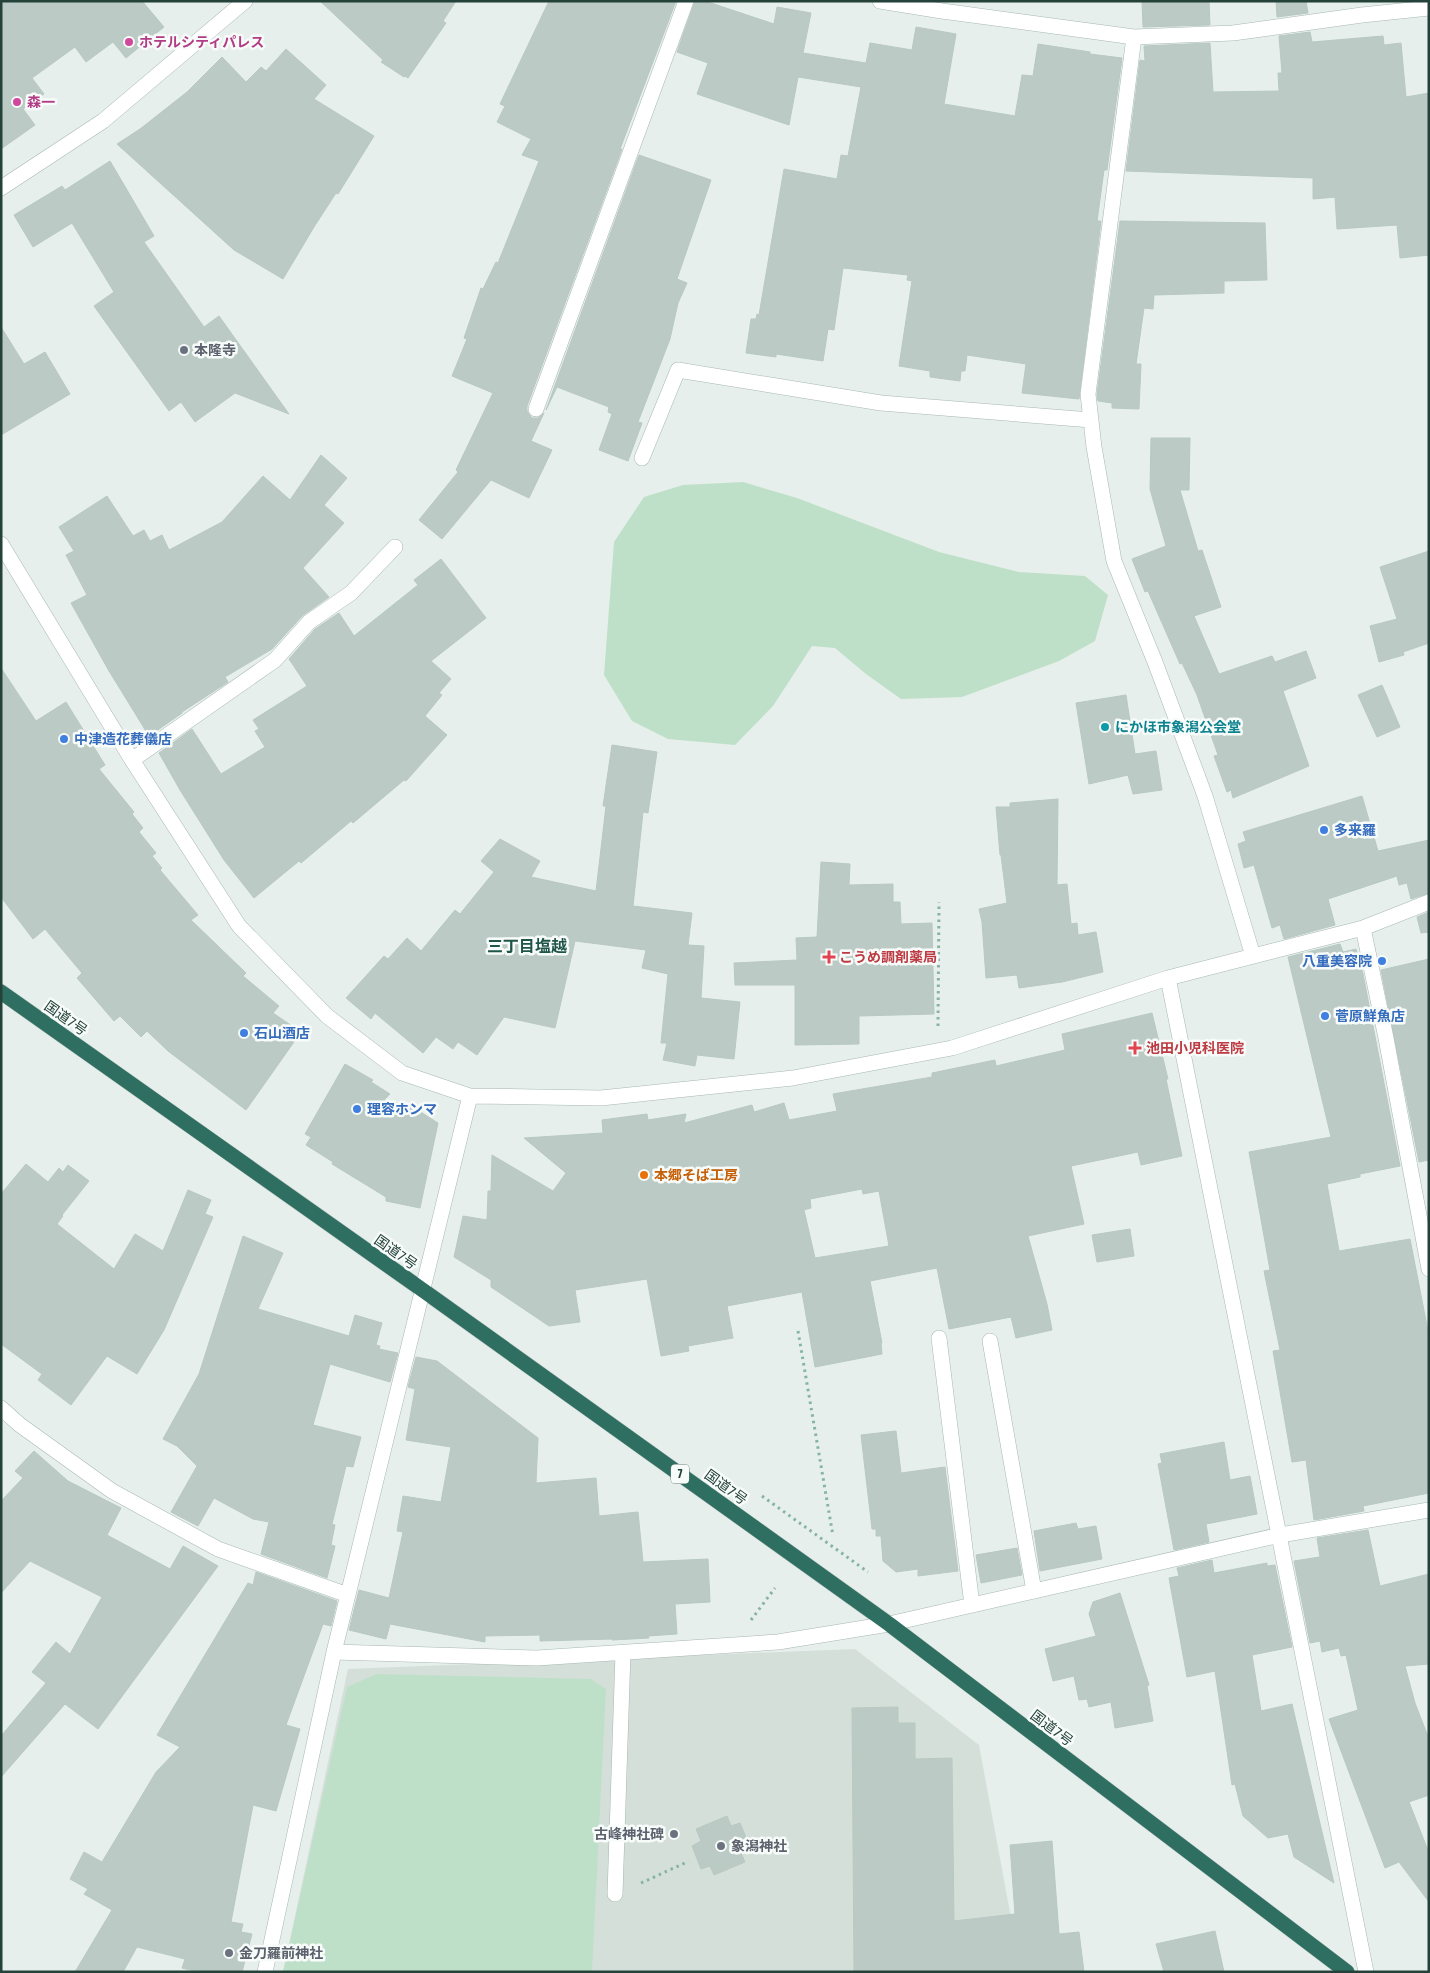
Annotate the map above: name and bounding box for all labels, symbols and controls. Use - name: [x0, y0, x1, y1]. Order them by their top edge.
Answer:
- place label: ホテルシティパレス: [139, 34, 264, 50]
- marker: ホテルシティパレス: [123, 36, 135, 48]
- place label: 森一: [27, 94, 55, 110]
- marker: 森一: [11, 96, 23, 108]
- place label: 本隆寺: [194, 342, 236, 358]
- marker: 本隆寺: [178, 344, 190, 356]
- place label: にかほ市象潟公会堂: [1115, 719, 1241, 735]
- marker: にかほ市象潟公会堂: [1099, 721, 1111, 733]
- place label: 中津造花葬儀店: [74, 731, 172, 747]
- marker: 中津造花葬儀店: [58, 733, 70, 745]
- place label: 多来羅: [1334, 822, 1376, 838]
- marker: 多来羅: [1318, 824, 1330, 836]
- district label: 三丁目塩越: [487, 937, 567, 955]
- place label: こうめ調剤薬局: [839, 949, 937, 965]
- marker: こうめ調剤薬局: [823, 951, 835, 963]
- place label: 八重美容院: [1302, 953, 1372, 969]
- marker: 八重美容院: [1376, 955, 1388, 967]
- street label: 国道7号: [42, 998, 90, 1038]
- place label: 菅原鮮魚店: [1335, 1008, 1405, 1024]
- marker: 菅原鮮魚店: [1319, 1010, 1331, 1022]
- place label: 石山酒店: [254, 1025, 310, 1041]
- marker: 石山酒店: [238, 1027, 250, 1039]
- place label: 池田小児科医院: [1146, 1040, 1244, 1056]
- marker: 池田小児科医院: [1128, 1041, 1142, 1055]
- place label: 理容ホンマ: [367, 1101, 437, 1117]
- marker: 理容ホンマ: [351, 1103, 363, 1115]
- place label: 本郷そば工房: [654, 1167, 738, 1183]
- marker: 本郷そば工房: [638, 1169, 650, 1181]
- street label: 国道7号: [372, 1232, 420, 1272]
- road number: 7: [671, 1465, 689, 1484]
- street label: 国道7号: [702, 1466, 750, 1508]
- street label: 国道7号: [1028, 1707, 1076, 1749]
- place label: 古峰神社碑: [594, 1826, 664, 1842]
- marker: 古峰神社碑: [668, 1828, 680, 1840]
- place label: 象潟神社: [731, 1838, 787, 1854]
- marker: 象潟神社: [715, 1840, 727, 1852]
- place label: 金刀羅前神社: [239, 1945, 323, 1961]
- marker: 金刀羅前神社: [223, 1947, 235, 1959]

